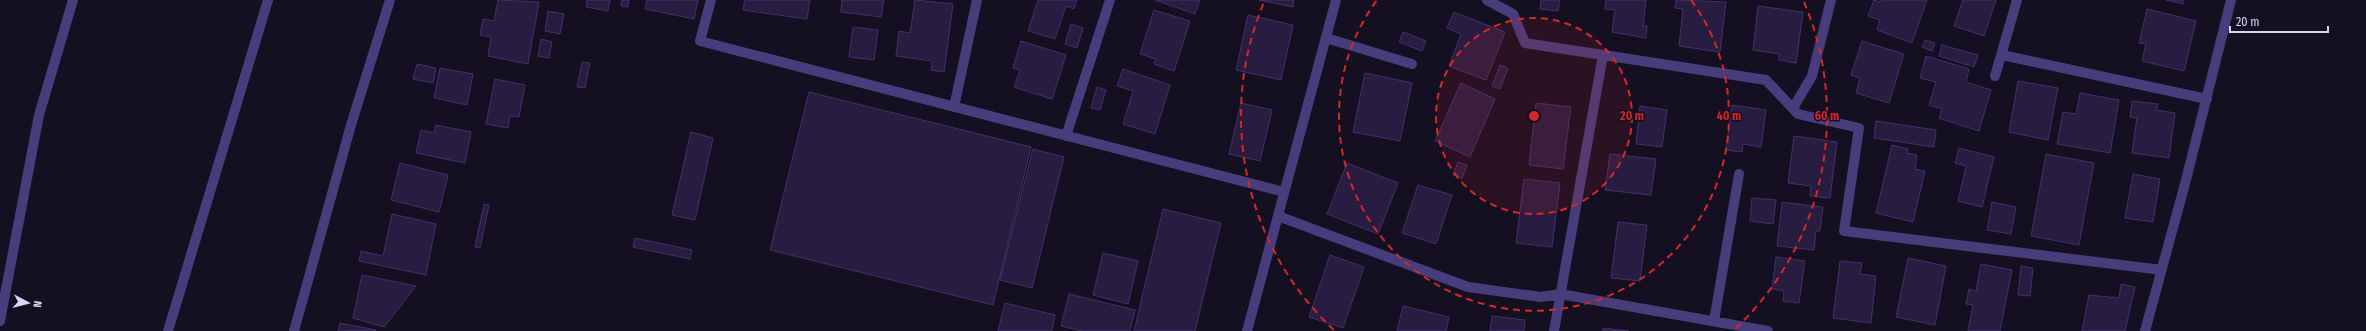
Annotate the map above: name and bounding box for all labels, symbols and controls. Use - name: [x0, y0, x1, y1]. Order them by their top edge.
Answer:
- scale bar: [2230, 8, 2328, 34]
- text: 20 m: [2236, 15, 2260, 29]
- centre of rings: [1527, 109, 1541, 123]
- text: 20 m: [1619, 109, 1644, 123]
- text: 40 m: [1717, 109, 1741, 123]
- text: 60 m: [1815, 109, 1839, 123]
- north arrow: [8, 283, 48, 323]
- text: N: [31, 300, 44, 308]

